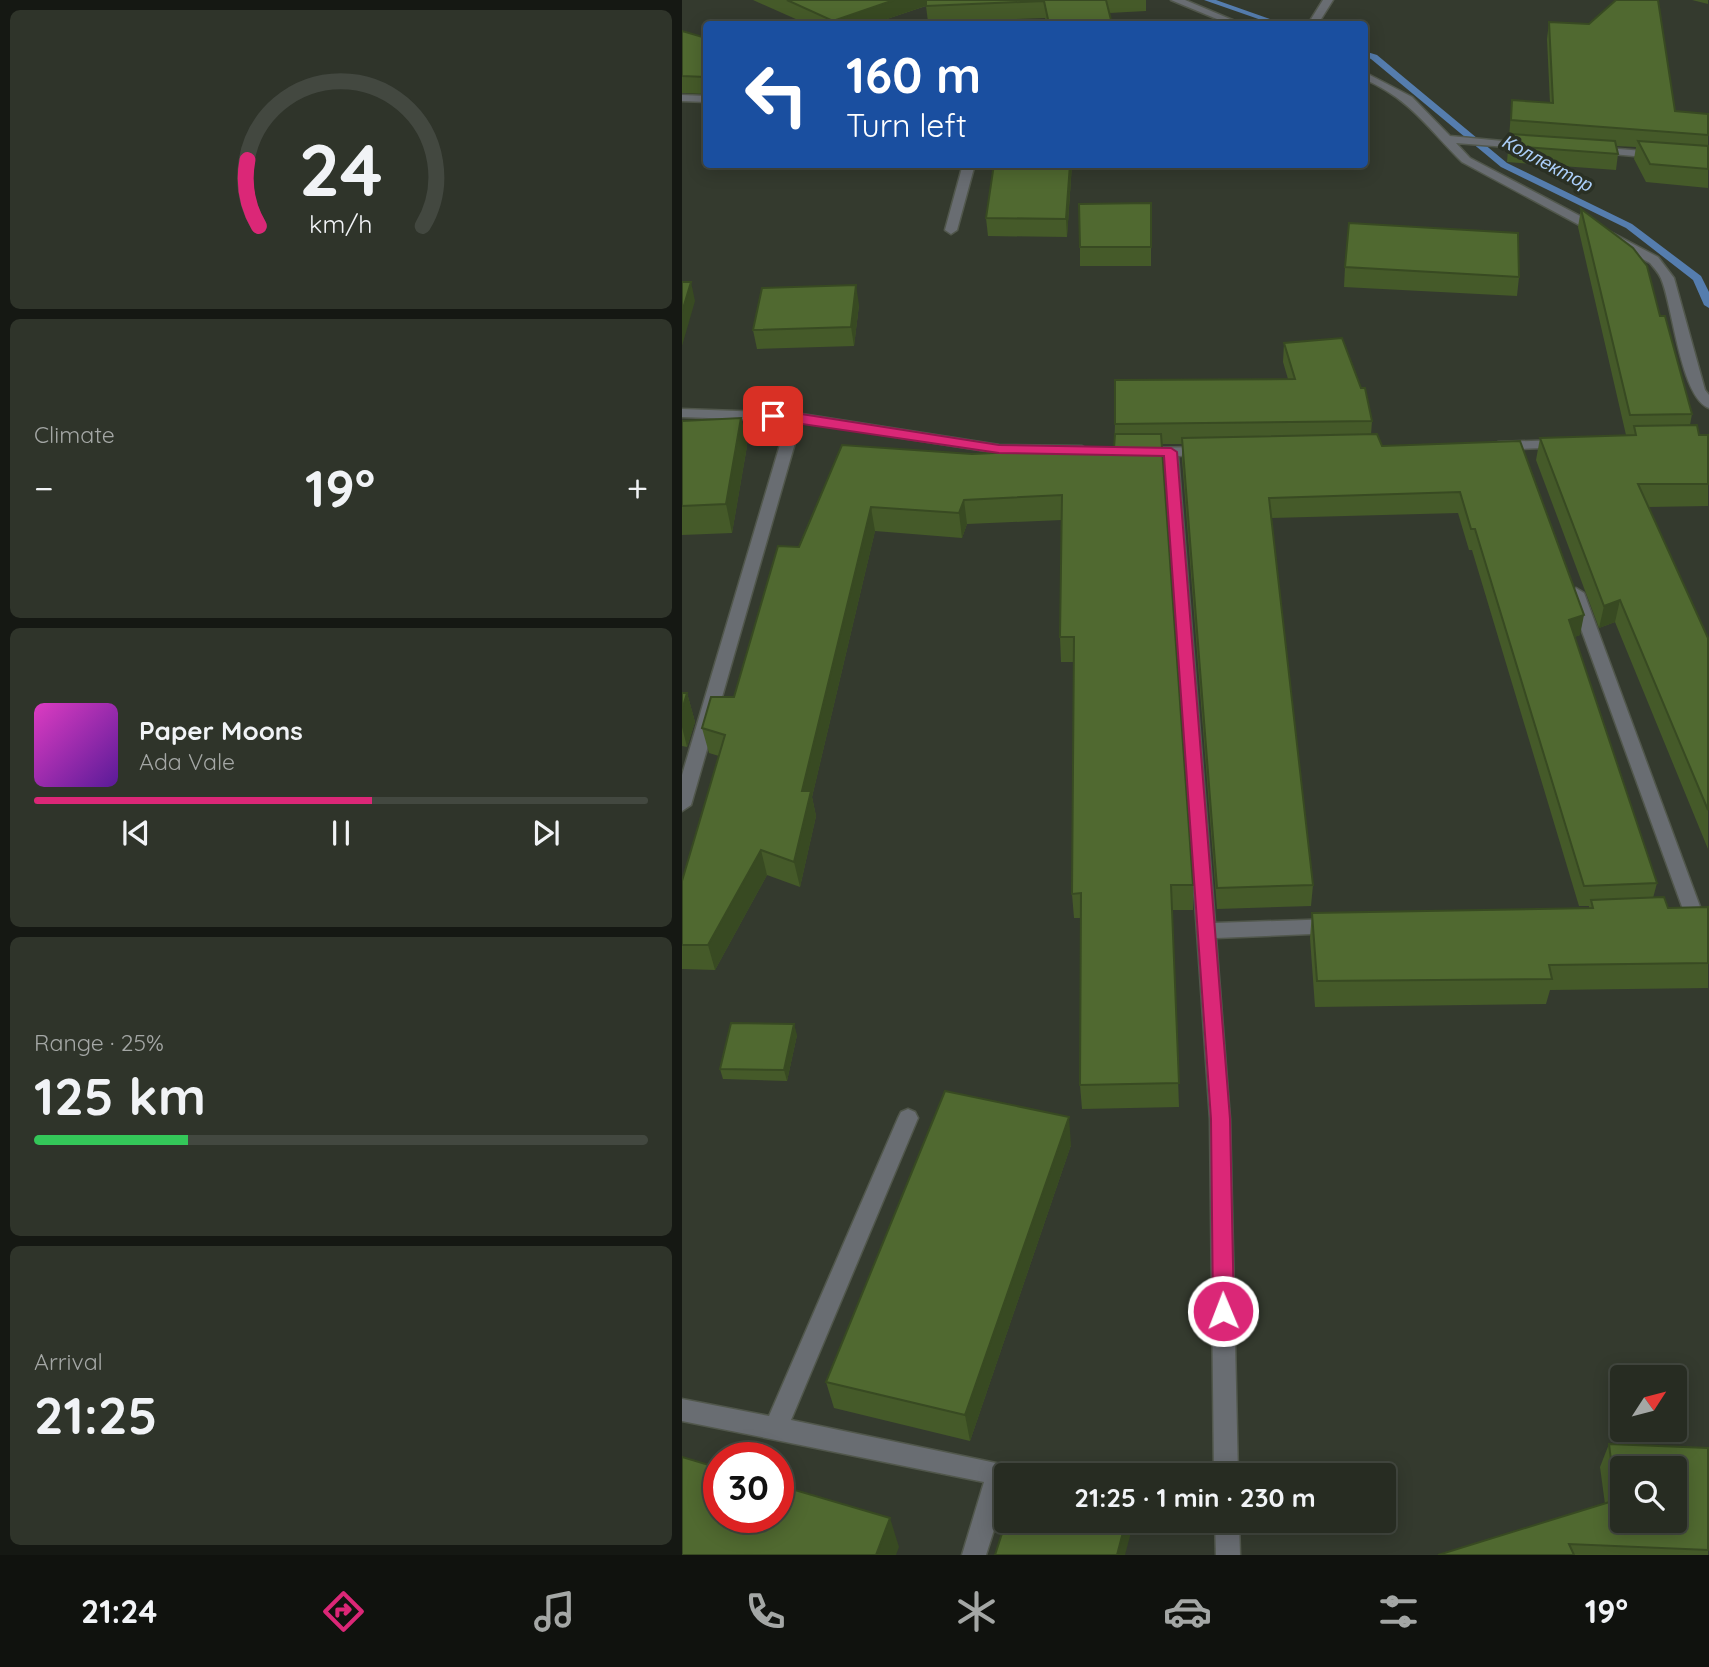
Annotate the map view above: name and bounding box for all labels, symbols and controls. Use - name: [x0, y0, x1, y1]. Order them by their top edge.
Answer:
- text: 160 m: [846, 44, 981, 105]
- icon: left: [731, 49, 822, 140]
- text: Turn left: [846, 105, 967, 145]
- text: 24: [299, 123, 383, 214]
- water label: Коллектор: [1499, 129, 1597, 197]
- text: km/h: [309, 207, 373, 238]
- pin: [743, 386, 803, 446]
- icon: arrive: [754, 397, 792, 435]
- text: Climate: [34, 420, 115, 449]
- text: 19°: [305, 455, 375, 520]
- text: −: [34, 464, 54, 512]
- text: +: [627, 464, 648, 512]
- text: Paper Moons: [139, 714, 303, 747]
- text: Ada Vale: [139, 747, 235, 776]
- icon: previous: [117, 814, 155, 852]
- icon: pause: [322, 814, 360, 852]
- icon: next: [527, 814, 565, 852]
- text: Range · 25%: [34, 1028, 164, 1057]
- text: 125 km: [34, 1063, 206, 1128]
- position arrow: [1186, 1274, 1260, 1348]
- text: Arrival: [34, 1347, 103, 1376]
- north arrow: [1610, 1365, 1686, 1442]
- map controls: [1610, 1365, 1687, 1533]
- text: 21:25: [34, 1382, 158, 1447]
- speed limit sign: 30: [703, 1442, 794, 1533]
- button: search: [1610, 1456, 1687, 1533]
- text: 21:25 · 1 min · 230 m: [1074, 1481, 1316, 1514]
- icon: directions: [319, 1587, 368, 1636]
- icon: music: [530, 1587, 579, 1636]
- icon: phone: [741, 1587, 790, 1636]
- icon: climate: [952, 1587, 1001, 1636]
- icon: car: [1163, 1587, 1212, 1636]
- icon: filters: [1374, 1587, 1423, 1636]
- text: 21:24: [81, 1591, 157, 1631]
- text: 19°: [1585, 1591, 1628, 1631]

